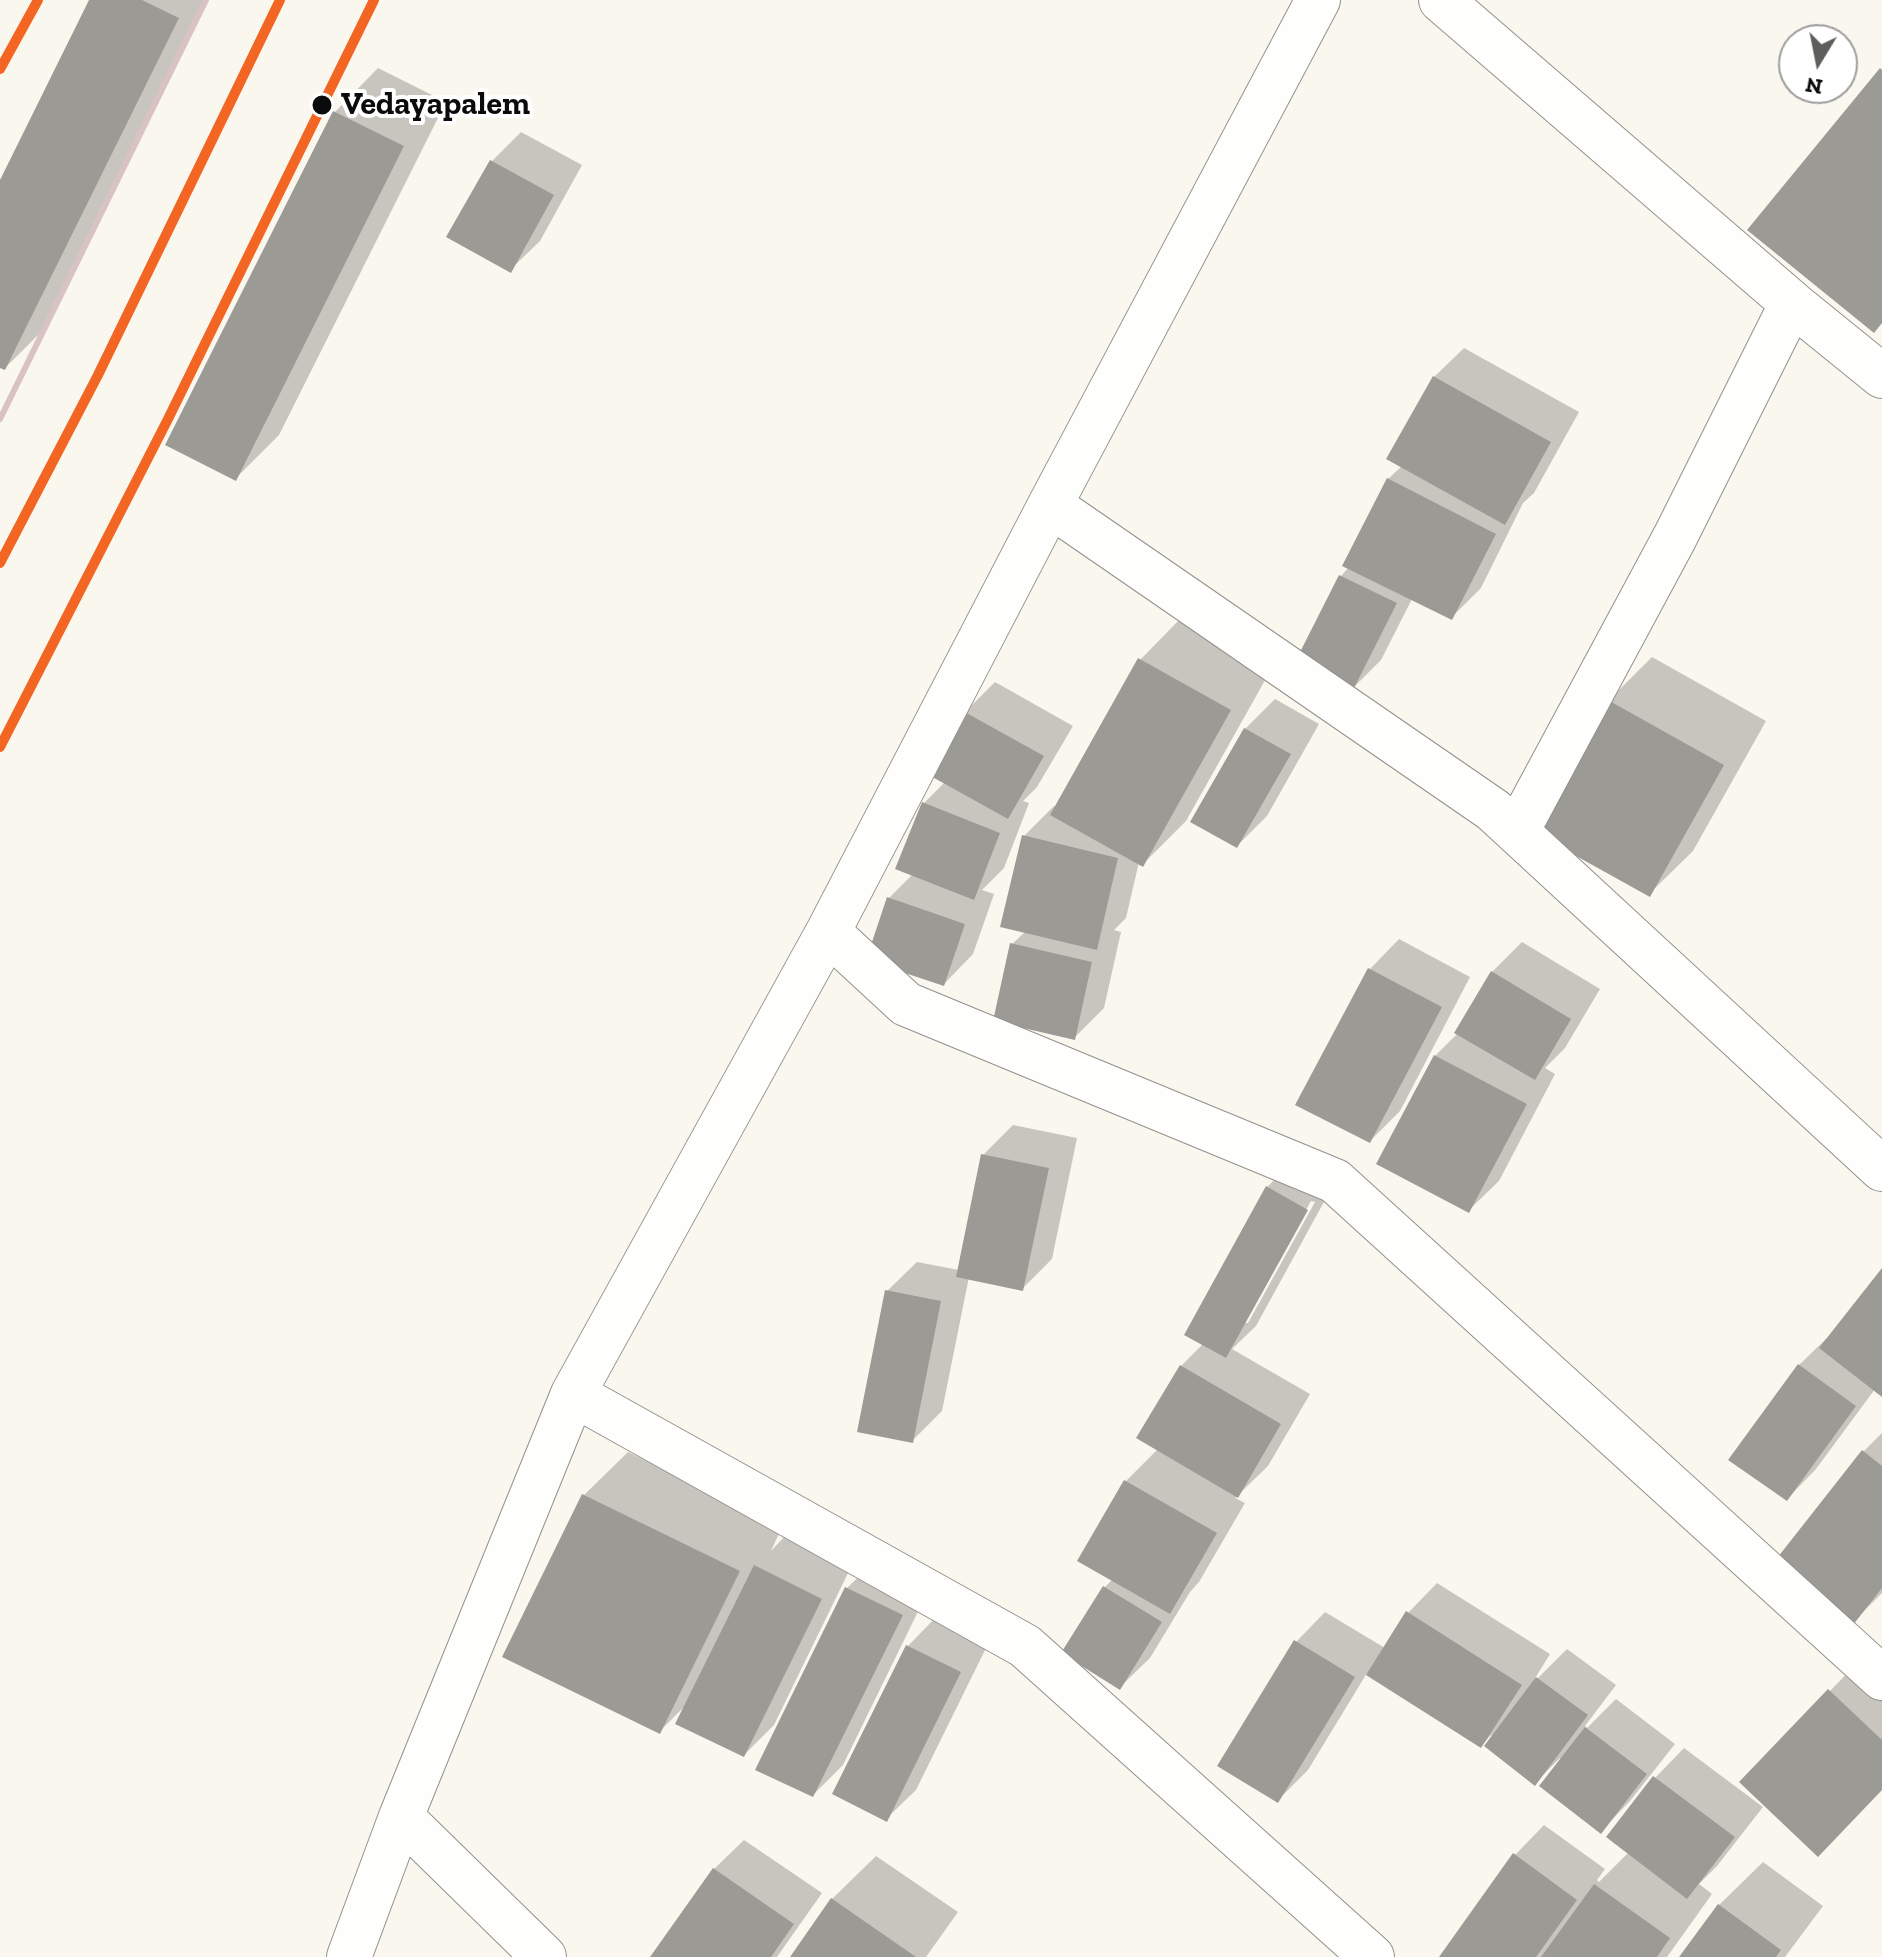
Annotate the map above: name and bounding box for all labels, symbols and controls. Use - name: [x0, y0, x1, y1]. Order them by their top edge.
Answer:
- north arrow: [1778, 24, 1858, 104]
- text: N: [1804, 71, 1825, 101]
- place label: Vedayapalem: [341, 86, 530, 124]
- marker: Vedayapalem: [310, 93, 334, 117]

